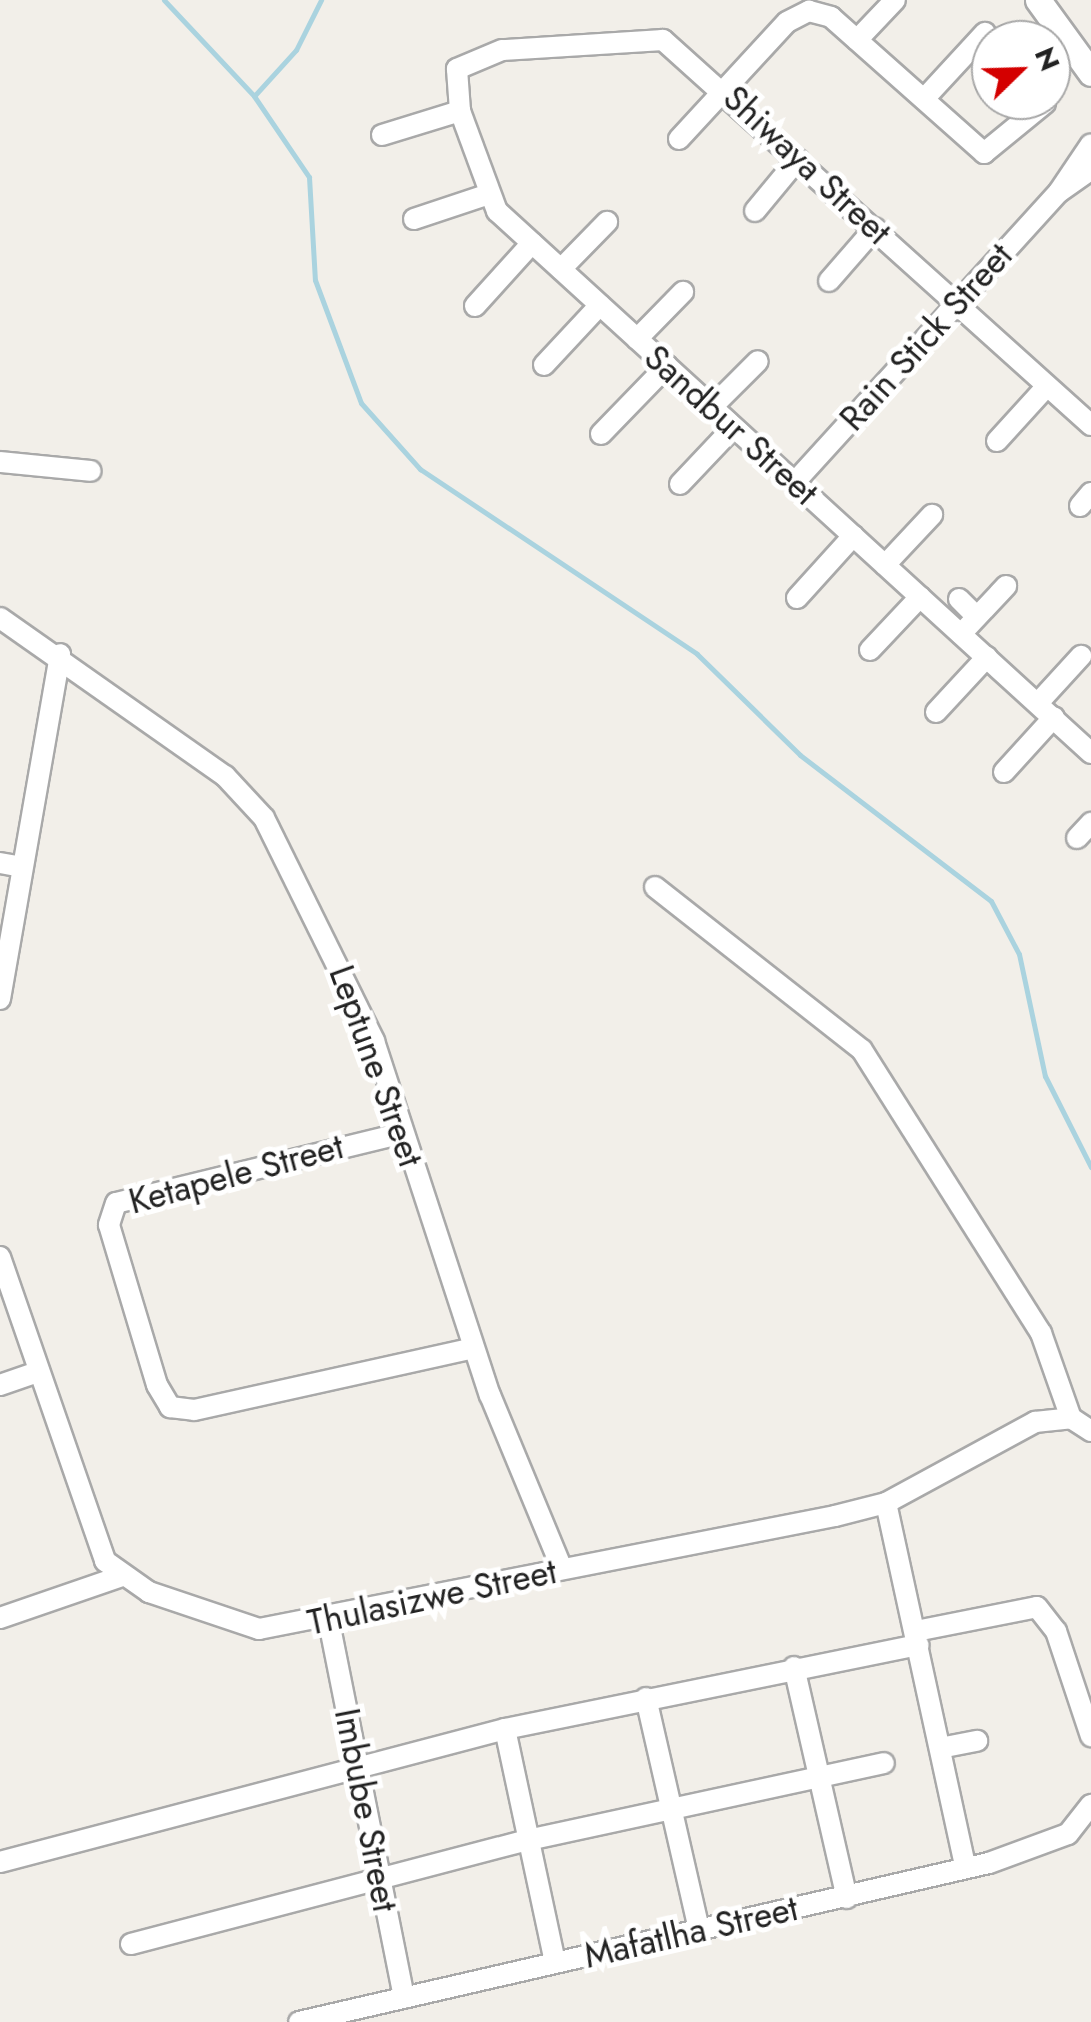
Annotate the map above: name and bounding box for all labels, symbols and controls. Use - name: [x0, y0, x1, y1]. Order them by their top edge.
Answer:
- north arrow: [971, 20, 1071, 120]
- text: N: [1024, 41, 1070, 77]
- street label: Shiwaya Street: [715, 77, 899, 253]
- street label: Rain Stick Street: [831, 235, 1021, 439]
- street label: Sandbur Street: [636, 336, 826, 514]
- street label: Leptune Street: [320, 960, 432, 1172]
- street label: Ketapele Street: [124, 1125, 348, 1223]
- street label: Thulasizwe Street: [304, 1550, 560, 1644]
- street label: Imbube Street: [326, 1705, 406, 1915]
- street label: Mafatlha Street: [580, 1887, 802, 1977]

